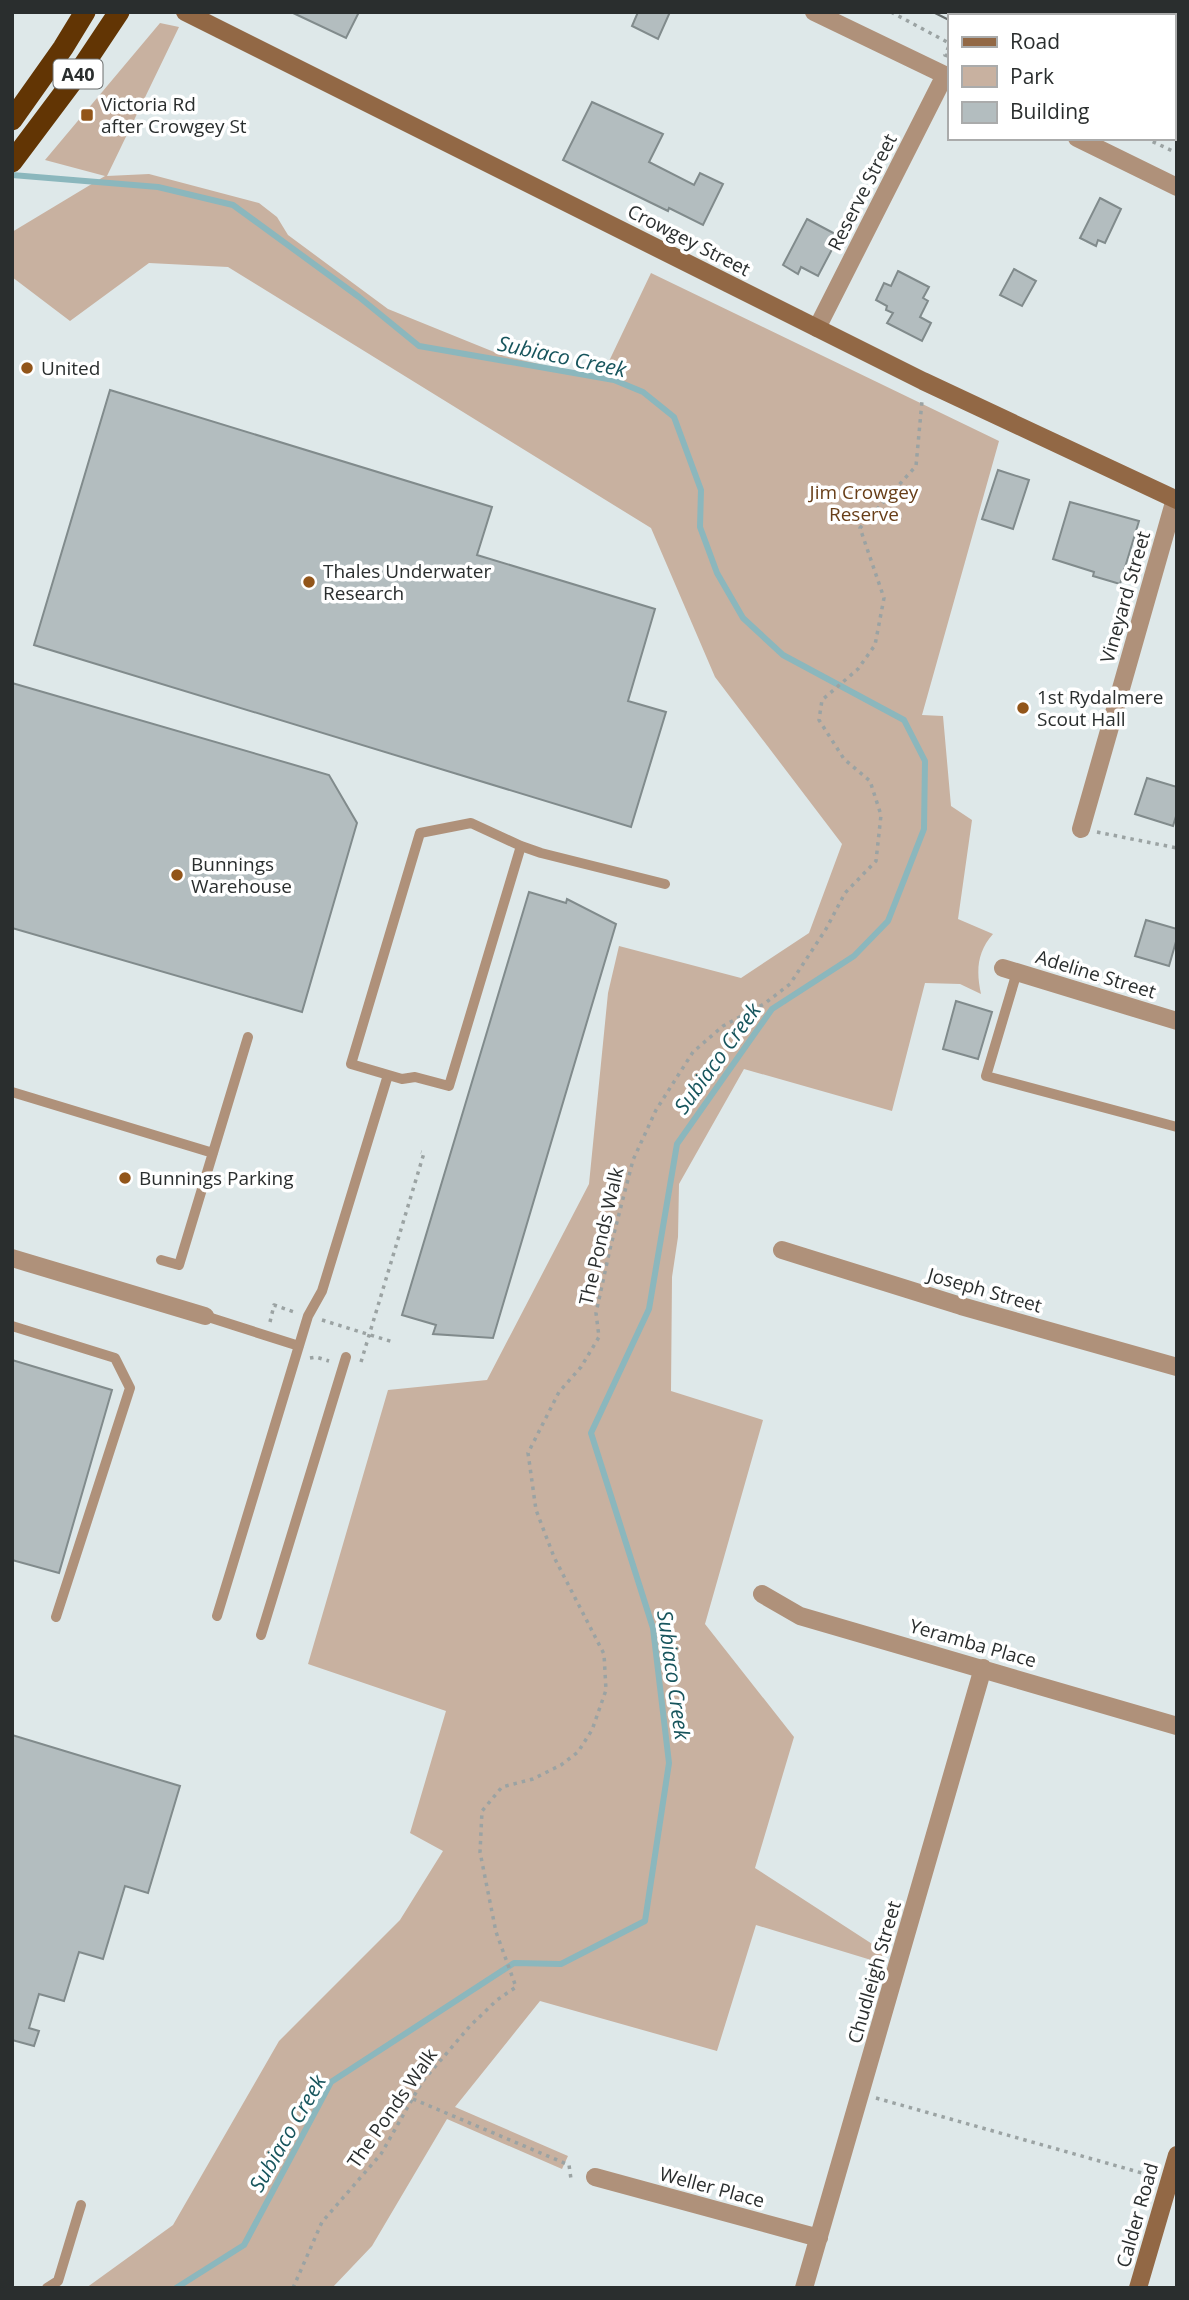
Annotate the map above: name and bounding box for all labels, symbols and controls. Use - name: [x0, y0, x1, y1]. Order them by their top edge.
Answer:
- legend: [948, 14, 1175, 140]
- text: Road: [1010, 27, 1060, 55]
- road number: A40: [54, 60, 102, 88]
- text: Park: [1010, 62, 1054, 90]
- place label: Victoria Rd after Crowgey St: [101, 91, 247, 139]
- text: Building: [1010, 97, 1089, 125]
- marker: Victoria Rd after Crowgey St: [79, 107, 95, 123]
- street label: Reserve Street: [821, 129, 903, 255]
- street label: Crowgey Street: [623, 198, 755, 282]
- water label: Subiaco Creek: [495, 329, 630, 383]
- place label: United: [41, 355, 100, 381]
- marker: United: [19, 360, 35, 376]
- park label: Jim Crowgey Reserve: [808, 479, 919, 527]
- street label: Vineyard Street: [1094, 528, 1156, 666]
- place label: Thales Underwater Research: [323, 558, 491, 606]
- marker: Thales Underwater Research: [301, 574, 317, 590]
- place label: 1st Rydalmere Scout Hall: [1037, 684, 1164, 732]
- marker: 1st Rydalmere Scout Hall: [1015, 700, 1031, 716]
- place label: Bunnings Warehouse: [191, 851, 292, 899]
- marker: Bunnings Warehouse: [169, 867, 185, 883]
- street label: Adeline Street: [1033, 943, 1159, 1005]
- water label: Subiaco Creek: [667, 996, 767, 1119]
- place label: Bunnings Parking: [139, 1165, 294, 1191]
- street label: The Ponds Walk: [573, 1165, 629, 1307]
- marker: Bunnings Parking: [117, 1170, 133, 1186]
- street label: Joseph Street: [923, 1261, 1045, 1319]
- water label: Subiaco Creek: [651, 1608, 697, 1742]
- street label: Yeramba Place: [907, 1612, 1039, 1674]
- street label: Chudleigh Street: [841, 1897, 907, 2046]
- street label: The Ponds Walk: [341, 2043, 443, 2173]
- water label: Subiaco Creek: [242, 2069, 332, 2197]
- street label: Calder Road: [1110, 2160, 1164, 2270]
- street label: Weller Place: [657, 2161, 767, 2213]

